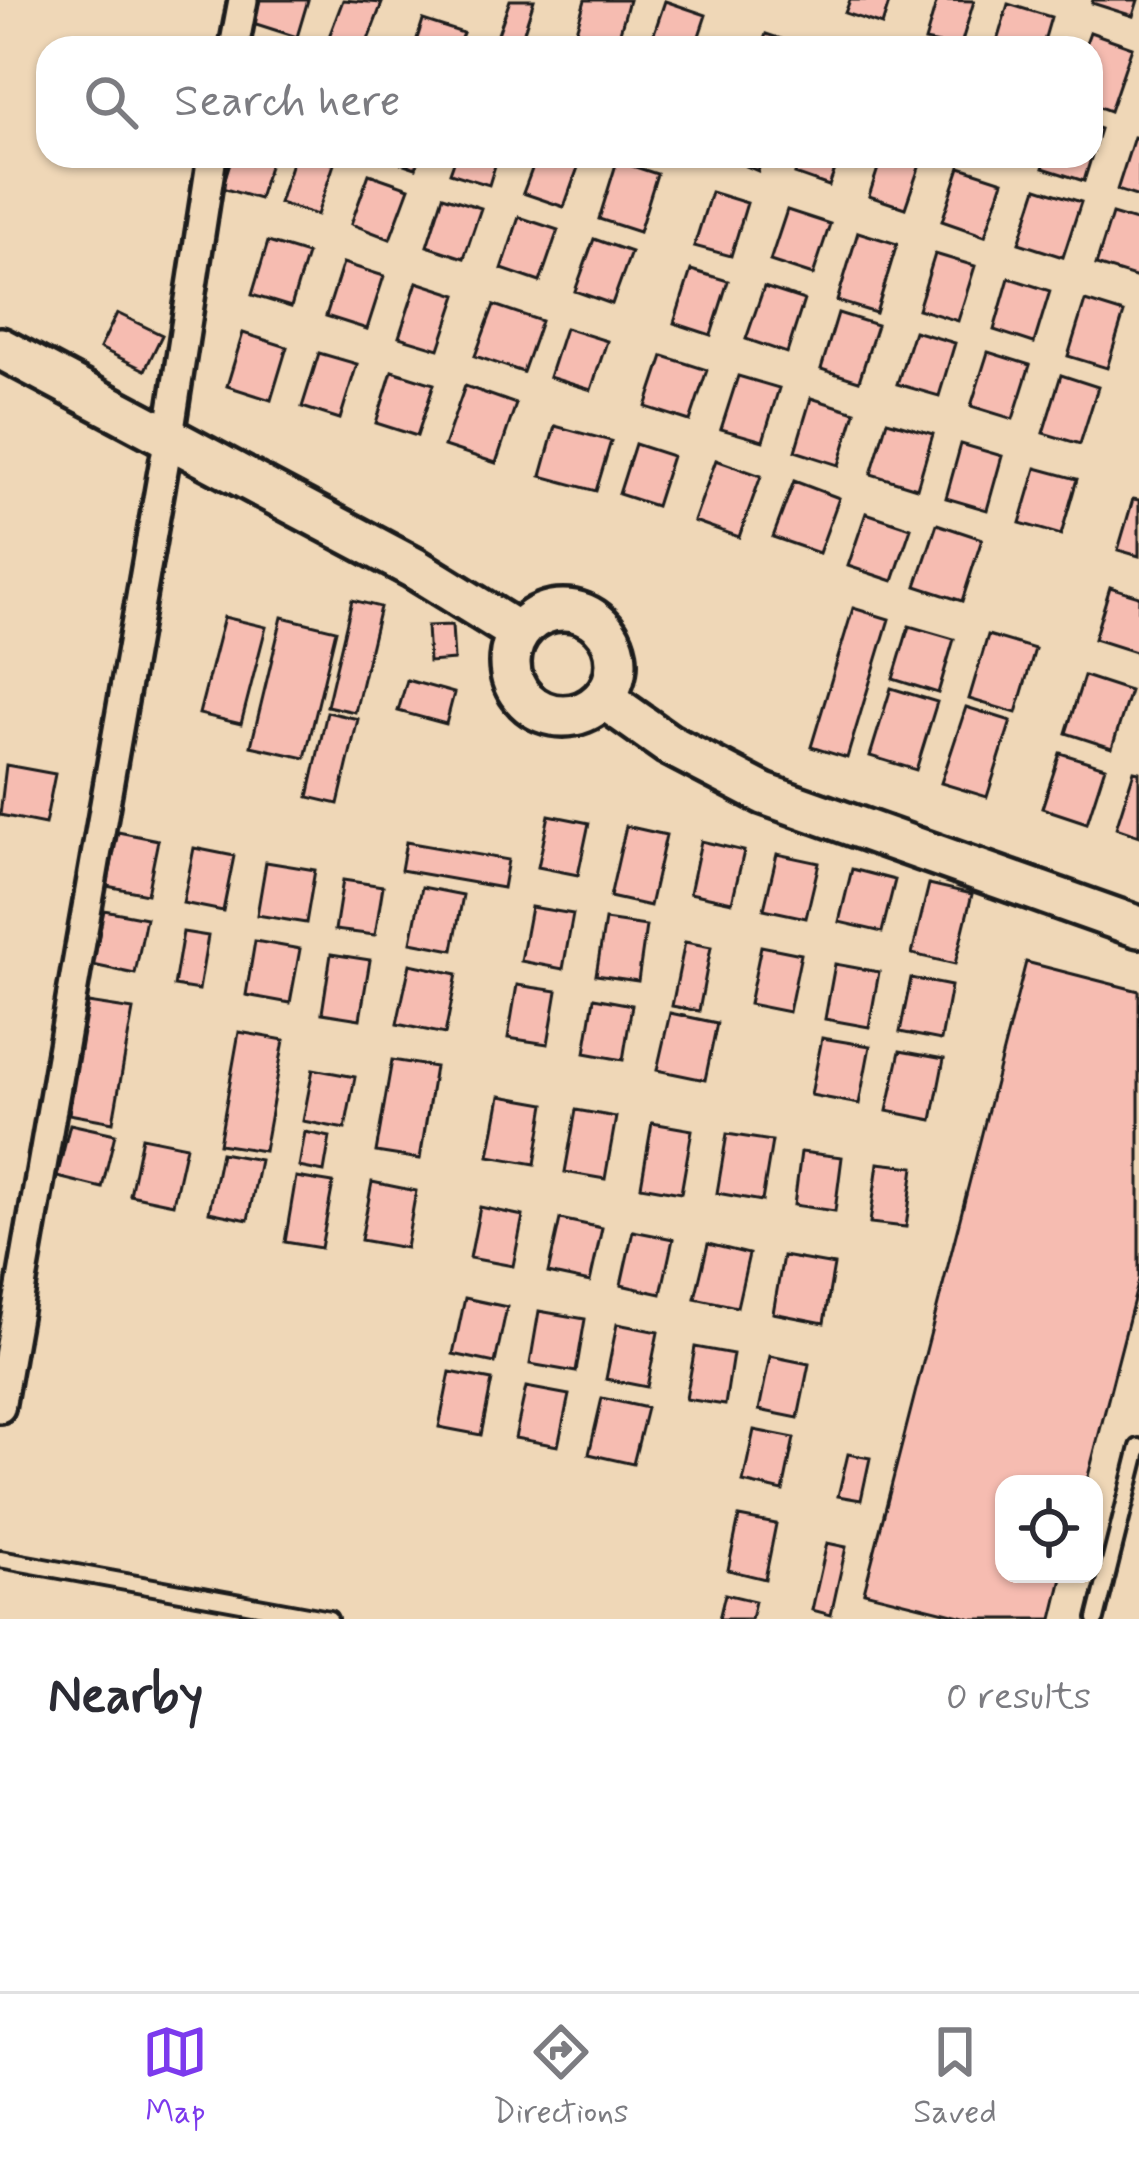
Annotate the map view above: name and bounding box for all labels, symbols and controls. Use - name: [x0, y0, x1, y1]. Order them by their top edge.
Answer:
- search box: [36, 36, 1103, 168]
- icon: search: [78, 69, 144, 135]
- text: Search here: [174, 73, 401, 132]
- map controls: [995, 1475, 1103, 1583]
- button: locate: [995, 1475, 1103, 1583]
- text: Nearby: [48, 1664, 203, 1730]
- text: 0 results: [946, 1672, 1091, 1723]
- tab: Map: [142, 2019, 208, 2135]
- tab: Directions: [493, 2019, 629, 2135]
- tab: Saved: [913, 2019, 997, 2135]

